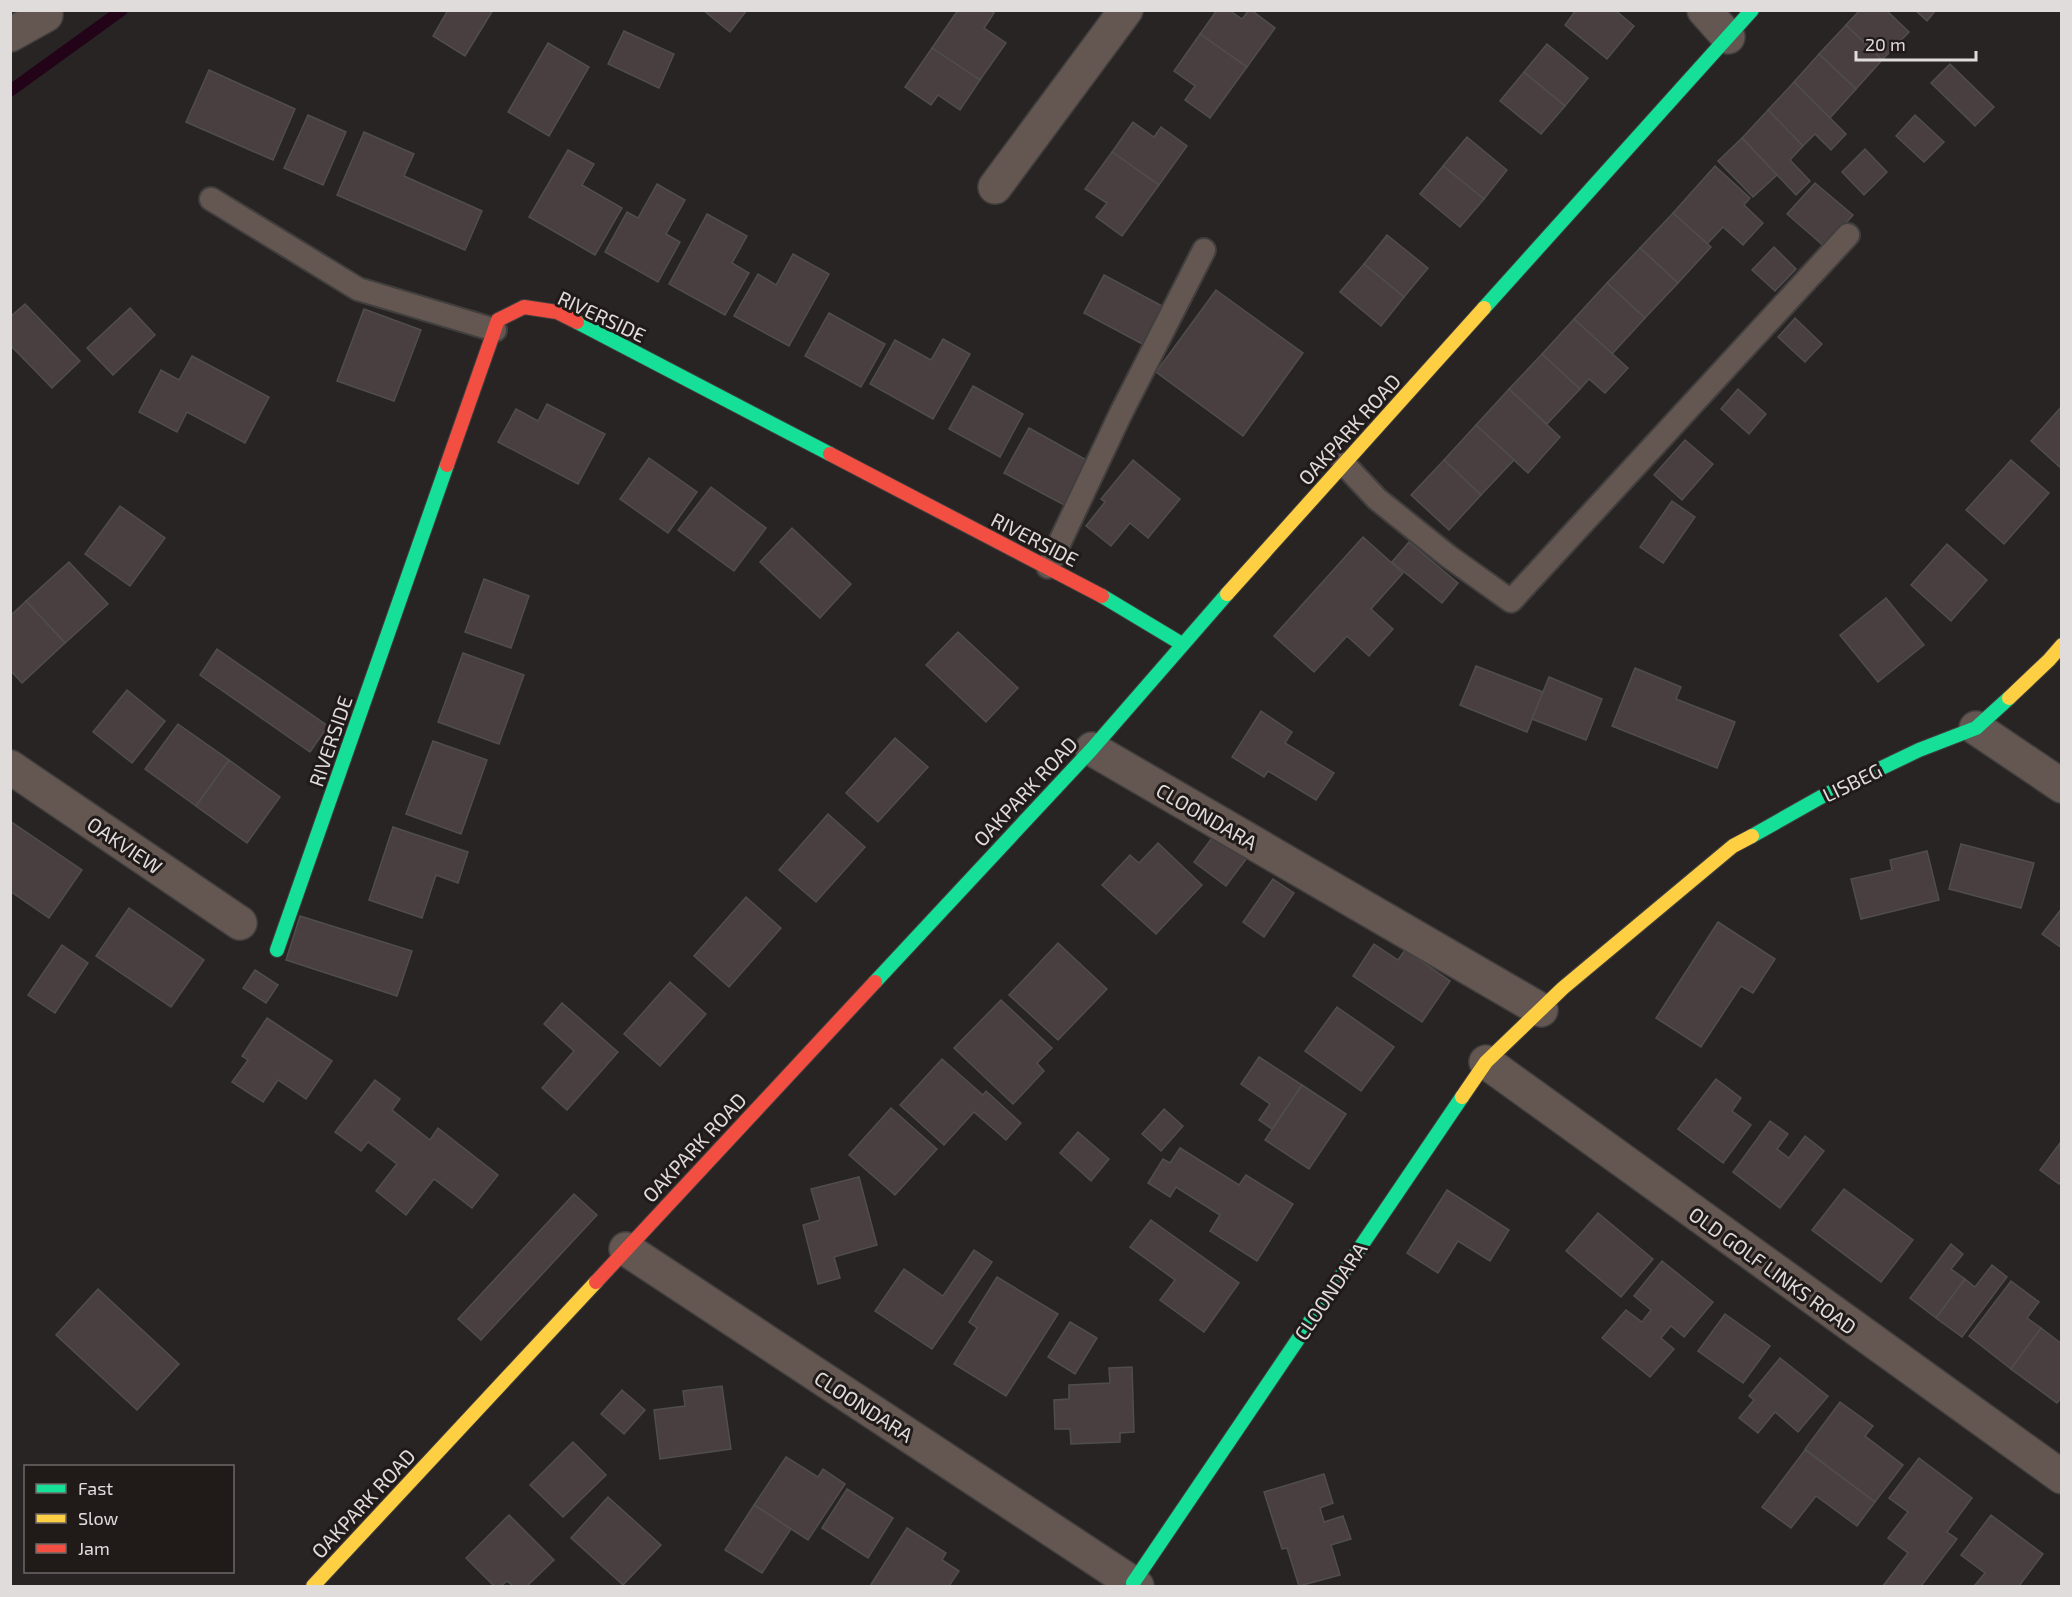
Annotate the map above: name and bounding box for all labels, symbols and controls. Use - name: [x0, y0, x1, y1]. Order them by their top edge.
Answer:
- scale bar: [1856, 24, 1976, 62]
- text: 20 m: [1865, 33, 1906, 55]
- street label: RIVERSIDE: [554, 285, 650, 347]
- street label: OAKPARK ROAD: [1293, 369, 1405, 489]
- street label: RIVERSIDE: [988, 507, 1082, 571]
- street label: RIVERSIDE: [303, 693, 357, 789]
- street label: OAKPARK ROAD: [968, 731, 1082, 851]
- street label: LISBEG: [1819, 757, 1885, 807]
- street label: CLOONDARA: [1152, 777, 1262, 855]
- street label: OAKVIEW: [83, 811, 167, 879]
- street label: OAKPARK ROAD: [637, 1087, 751, 1207]
- street label: OLD GOLF LINKS ROAD: [1685, 1201, 1861, 1339]
- street label: CLOONDARA: [1289, 1237, 1372, 1344]
- street label: CLOONDARA: [810, 1365, 918, 1447]
- street label: OAKPARK ROAD: [306, 1443, 420, 1563]
- legend: [24, 1465, 234, 1573]
- text: Fast: [78, 1477, 113, 1499]
- text: Slow: [78, 1507, 119, 1529]
- text: Jam: [78, 1537, 110, 1559]

